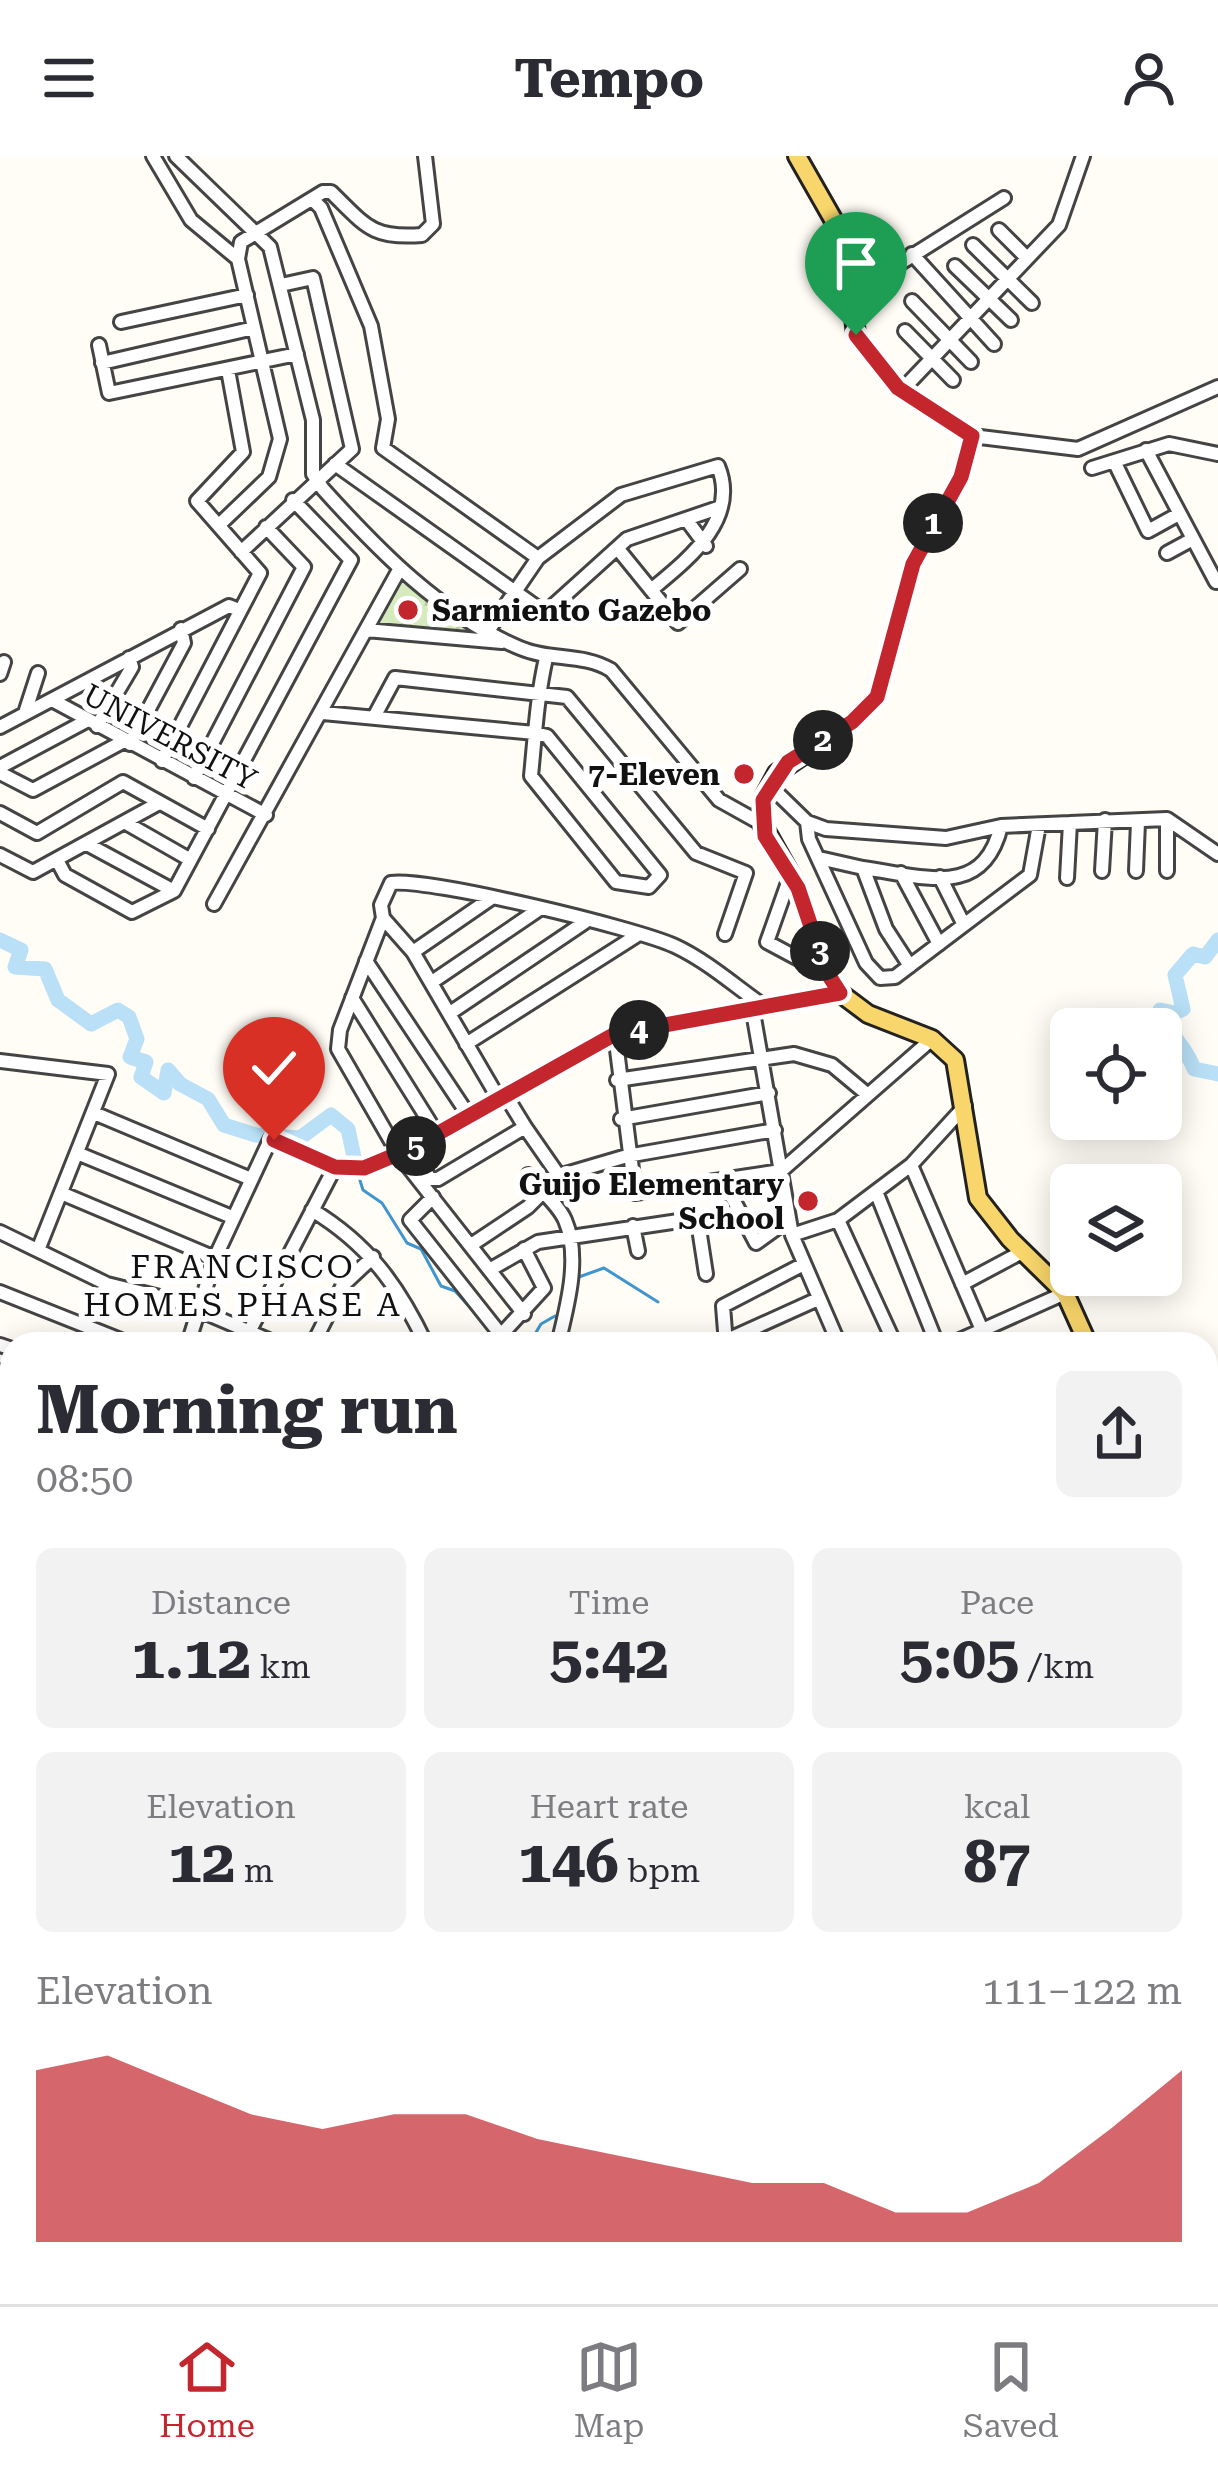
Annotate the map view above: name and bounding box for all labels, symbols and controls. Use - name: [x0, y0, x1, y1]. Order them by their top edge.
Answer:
- icon: menu: [36, 45, 102, 111]
- icon: person: [1116, 45, 1182, 111]
- text: Tempo: [514, 47, 704, 110]
- pin: [805, 212, 907, 335]
- icon: arrive: [823, 230, 889, 296]
- pin: 1: [903, 493, 963, 553]
- text: 1: [924, 503, 942, 542]
- place label: Sarmiento Gazebo: [432, 593, 711, 628]
- marker: Sarmiento Gazebo: [395, 597, 421, 623]
- street label: UNIVERSITY: [77, 677, 263, 798]
- pin: 2: [793, 710, 853, 770]
- text: 2: [814, 720, 832, 759]
- place label: 7-Eleven: [588, 757, 720, 792]
- marker: 7-Eleven: [731, 761, 757, 787]
- pin: 3: [790, 921, 850, 981]
- text: 3: [811, 931, 829, 970]
- pin: 4: [609, 1000, 669, 1060]
- map controls: [1050, 1008, 1182, 1296]
- button: locate: [1050, 1008, 1182, 1140]
- text: 4: [630, 1010, 648, 1049]
- pin: [223, 1017, 325, 1140]
- icon: check: [241, 1035, 307, 1101]
- pin: 5: [386, 1116, 446, 1176]
- text: 5: [407, 1126, 425, 1165]
- button: layers: [1050, 1164, 1182, 1296]
- place label: Guijo Elementary School: [519, 1167, 784, 1236]
- marker: Guijo Elementary School: [795, 1188, 821, 1214]
- district label: FRANCISCO HOMES PHASE A: [83, 1247, 403, 1324]
- button: share: [1056, 1371, 1182, 1497]
- text: Morning run: [36, 1372, 458, 1449]
- text: 08:50: [36, 1456, 133, 1502]
- text: Distance: [151, 1583, 291, 1622]
- text: Time: [569, 1583, 649, 1622]
- text: Pace: [960, 1583, 1034, 1622]
- text: 1.12: [131, 1622, 251, 1693]
- text: 5:42: [549, 1622, 669, 1693]
- text: 5:05: [900, 1622, 1019, 1693]
- text: km: [251, 1647, 311, 1686]
- text: /km: [1019, 1647, 1094, 1686]
- text: Elevation: [146, 1787, 296, 1826]
- text: Heart rate: [530, 1787, 688, 1826]
- text: kcal: [964, 1787, 1030, 1826]
- text: 12: [168, 1826, 235, 1897]
- text: 146: [518, 1826, 619, 1897]
- text: 87: [963, 1826, 1031, 1897]
- text: m: [235, 1851, 274, 1890]
- text: bpm: [619, 1851, 700, 1890]
- text: Elevation: [36, 1968, 213, 2014]
- text: 111–122 m: [982, 1968, 1182, 2014]
- tab: Home: [159, 2334, 255, 2445]
- tab: Map: [574, 2334, 644, 2445]
- tab: Saved: [963, 2334, 1059, 2445]

